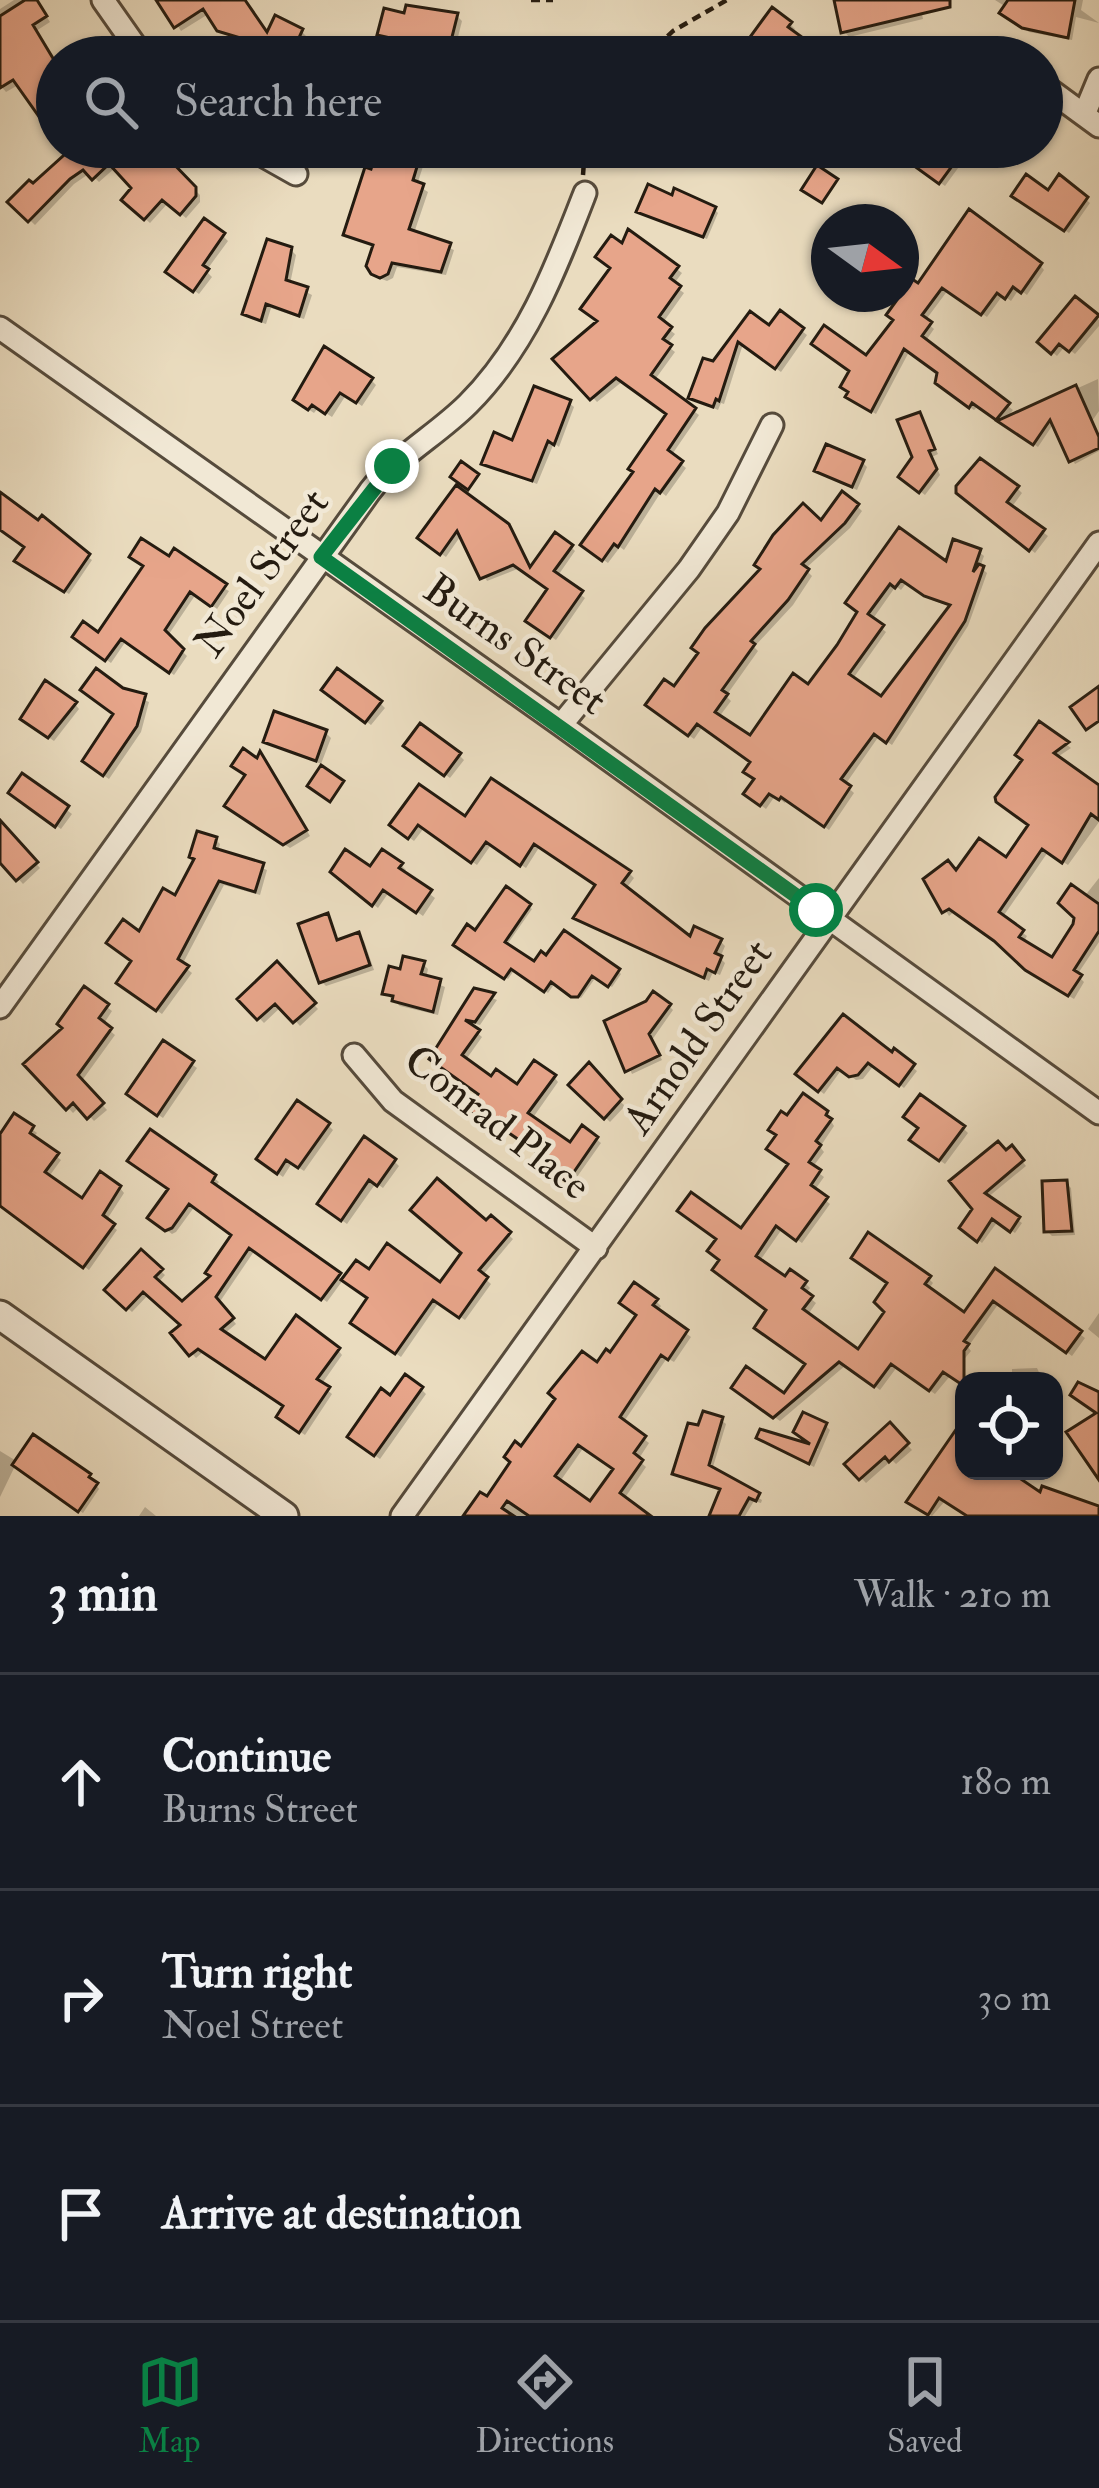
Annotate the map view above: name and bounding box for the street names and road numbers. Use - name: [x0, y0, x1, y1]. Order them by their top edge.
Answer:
- street label: Noel Street: [184, 479, 340, 667]
- street label: Burns Street: [414, 563, 616, 727]
- street label: Arnold Street: [612, 930, 784, 1145]
- street label: Conrad Place: [393, 1034, 601, 1212]

